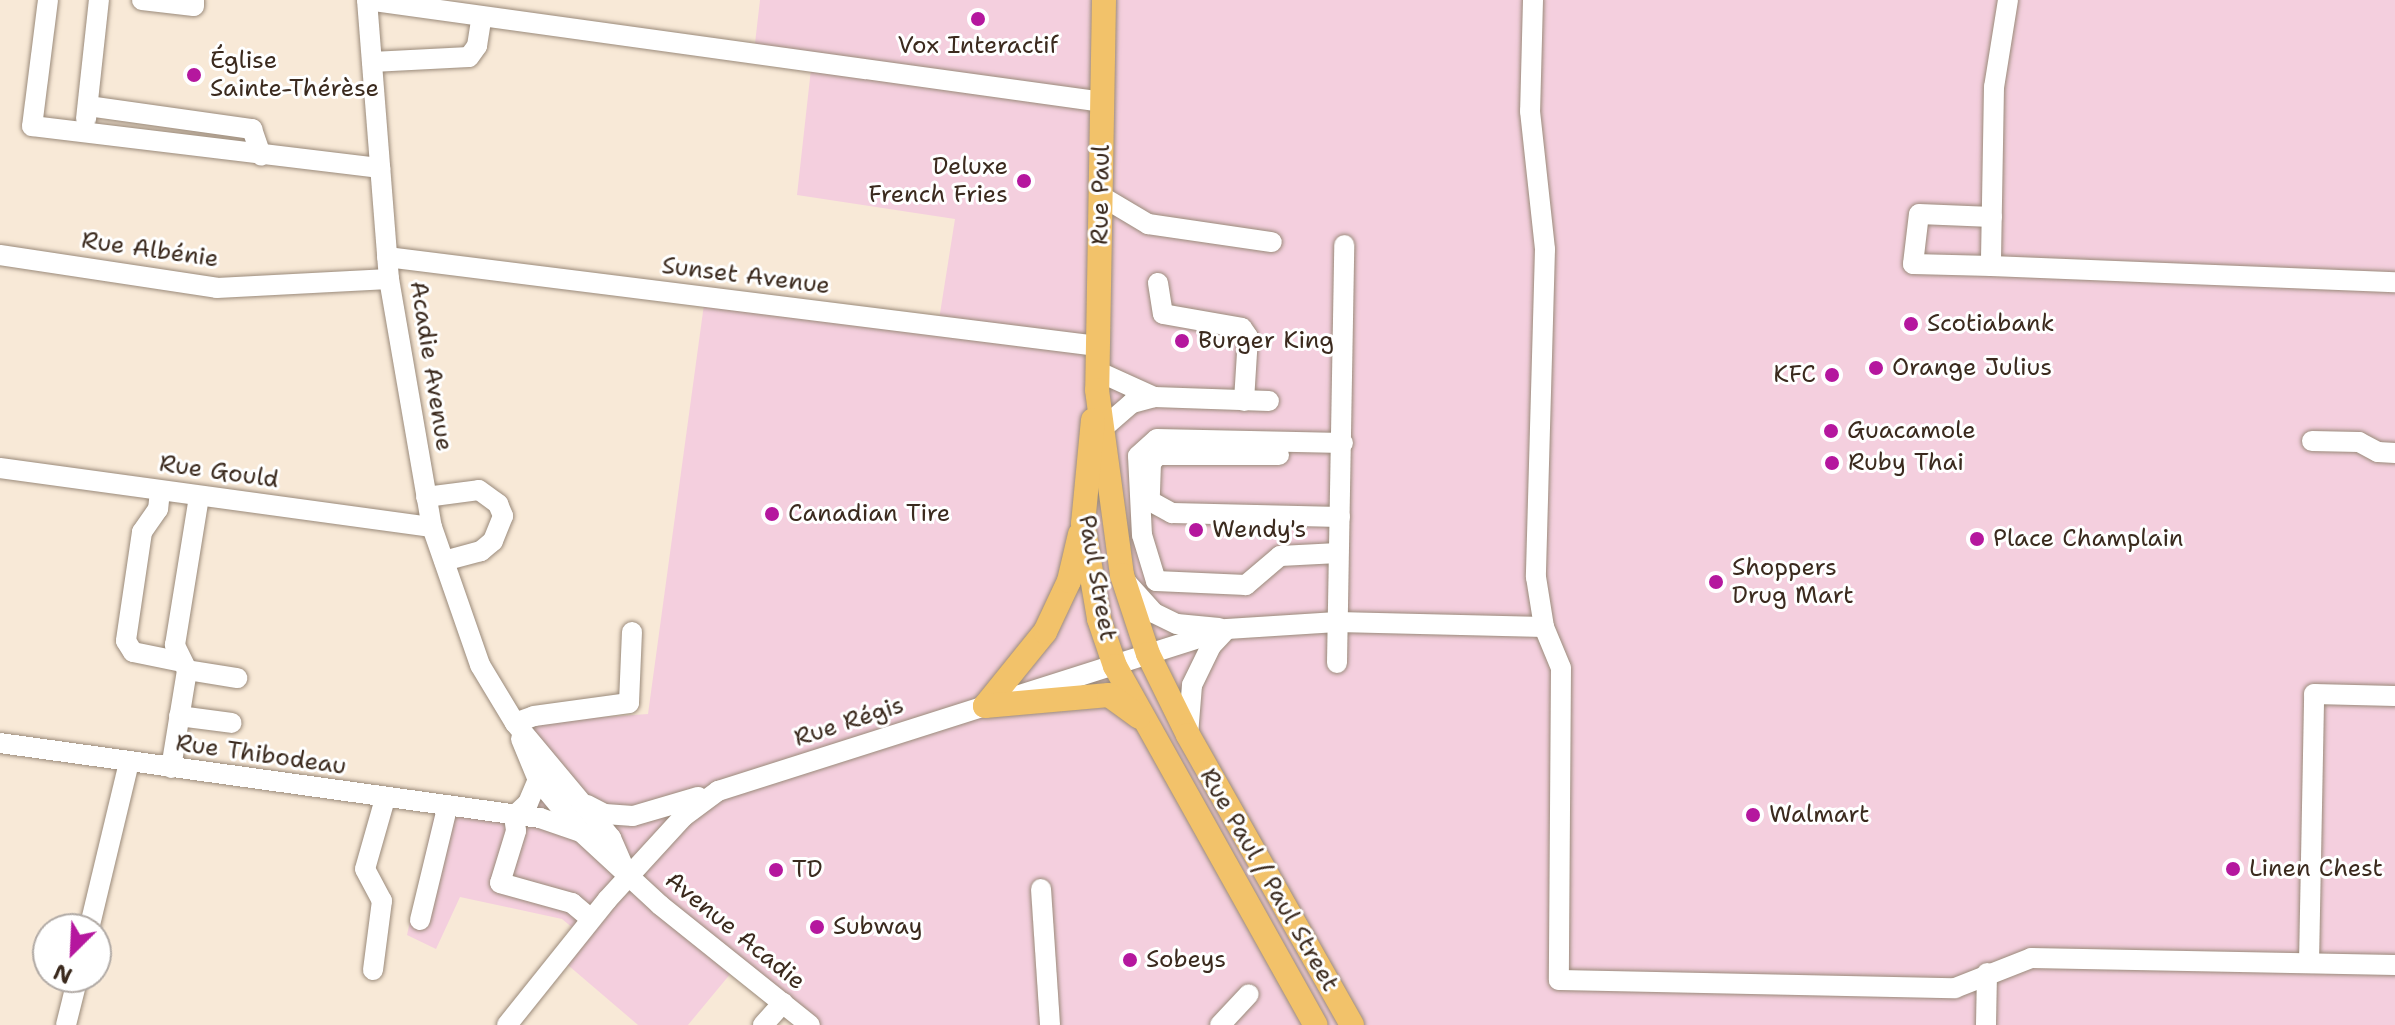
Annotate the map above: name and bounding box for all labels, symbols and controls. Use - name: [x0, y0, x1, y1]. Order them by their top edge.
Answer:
- marker: Vox Interactif: [969, 10, 987, 28]
- place label: Vox Interactif: [898, 32, 1058, 60]
- place label: Église Sainte-Thérèse: [210, 47, 379, 103]
- marker: Église Sainte-Thérèse: [185, 66, 203, 84]
- street label: Rue Paul: [1086, 145, 1116, 245]
- place label: Deluxe French Fries: [868, 153, 1008, 209]
- marker: Deluxe French Fries: [1015, 172, 1033, 190]
- street label: Rue Albénie: [80, 226, 220, 274]
- street label: Sunset Avenue: [660, 251, 832, 301]
- street label: Acadie Avenue: [403, 279, 459, 453]
- place label: Scotiabank: [1927, 310, 2055, 338]
- marker: Scotiabank: [1902, 315, 1920, 333]
- place label: Burger King: [1198, 327, 1334, 355]
- marker: Burger King: [1173, 332, 1191, 350]
- place label: Orange Julius: [1892, 354, 2052, 382]
- marker: Orange Julius: [1867, 359, 1885, 377]
- place label: KFC: [1773, 361, 1816, 389]
- marker: KFC: [1823, 366, 1841, 384]
- place label: Guacamole: [1847, 417, 1976, 445]
- marker: Guacamole: [1822, 422, 1840, 440]
- street label: Rue Gould: [157, 449, 281, 495]
- place label: Ruby Thai: [1848, 449, 1964, 477]
- marker: Ruby Thai: [1823, 454, 1841, 472]
- place label: Canadian Tire: [788, 500, 950, 528]
- marker: Canadian Tire: [763, 505, 781, 523]
- street label: Paul Street: [1072, 513, 1122, 643]
- place label: Wendy's: [1212, 516, 1306, 544]
- marker: Wendy's: [1187, 521, 1205, 539]
- place label: Place Champlain: [1993, 525, 2184, 553]
- marker: Place Champlain: [1968, 530, 1986, 548]
- place label: Shoppers Drug Mart: [1732, 554, 1854, 610]
- marker: Shoppers Drug Mart: [1707, 573, 1725, 591]
- street label: Rue Régis: [791, 691, 907, 753]
- street label: Rue Thibodeau: [174, 729, 348, 781]
- street label: Rue Paul / Paul Street: [1193, 764, 1345, 996]
- place label: Walmart: [1769, 801, 1869, 829]
- marker: Walmart: [1744, 806, 1762, 824]
- place label: Linen Chest: [2249, 855, 2383, 883]
- place label: TD: [792, 856, 823, 884]
- marker: Linen Chest: [2224, 860, 2242, 878]
- marker: TD: [767, 861, 785, 879]
- street label: Avenue Acadie: [659, 866, 811, 996]
- north arrow: [32, 913, 112, 993]
- place label: Subway: [833, 913, 922, 941]
- marker: Subway: [808, 918, 826, 936]
- place label: Sobeys: [1146, 946, 1226, 974]
- marker: Sobeys: [1121, 951, 1139, 969]
- text: N: [49, 957, 77, 990]

